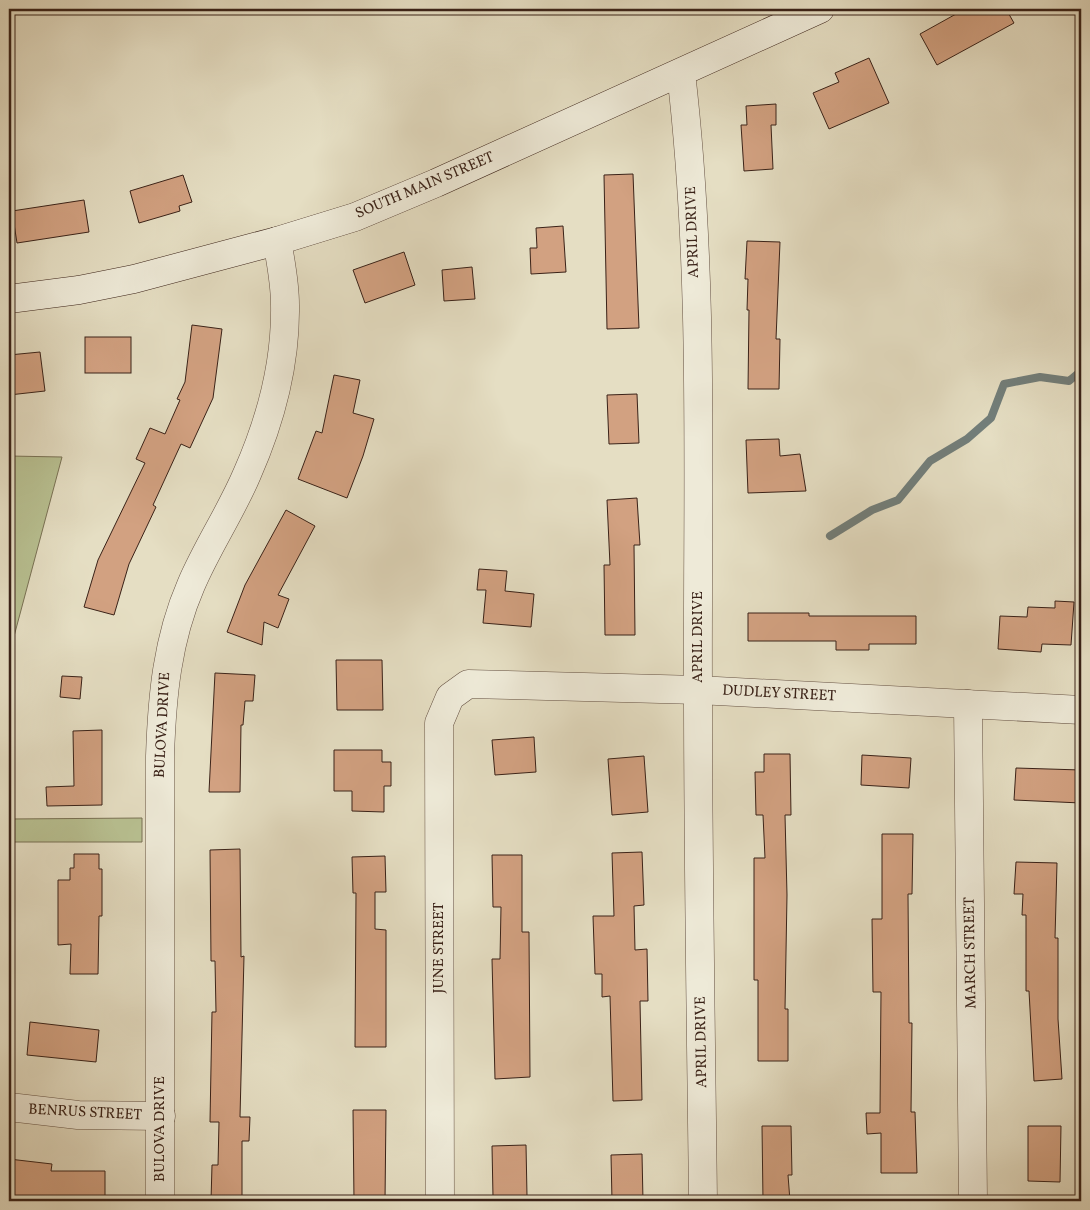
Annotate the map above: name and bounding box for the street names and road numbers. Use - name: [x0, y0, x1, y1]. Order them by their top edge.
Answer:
- street label: SOUTH MAIN STREET: [352, 147, 498, 225]
- street label: APRIL DRIVE: [681, 186, 705, 278]
- street label: APRIL DRIVE: [688, 591, 709, 683]
- street label: BULOVA DRIVE: [150, 671, 176, 779]
- street label: DUDLEY STREET: [722, 681, 837, 707]
- street label: MARCH STREET: [960, 897, 982, 1009]
- street label: JUNE STREET: [429, 902, 450, 994]
- street label: APRIL DRIVE: [691, 996, 713, 1088]
- street label: BULOVA DRIVE: [150, 1076, 171, 1182]
- street label: BENRUS STREET: [28, 1100, 143, 1126]

